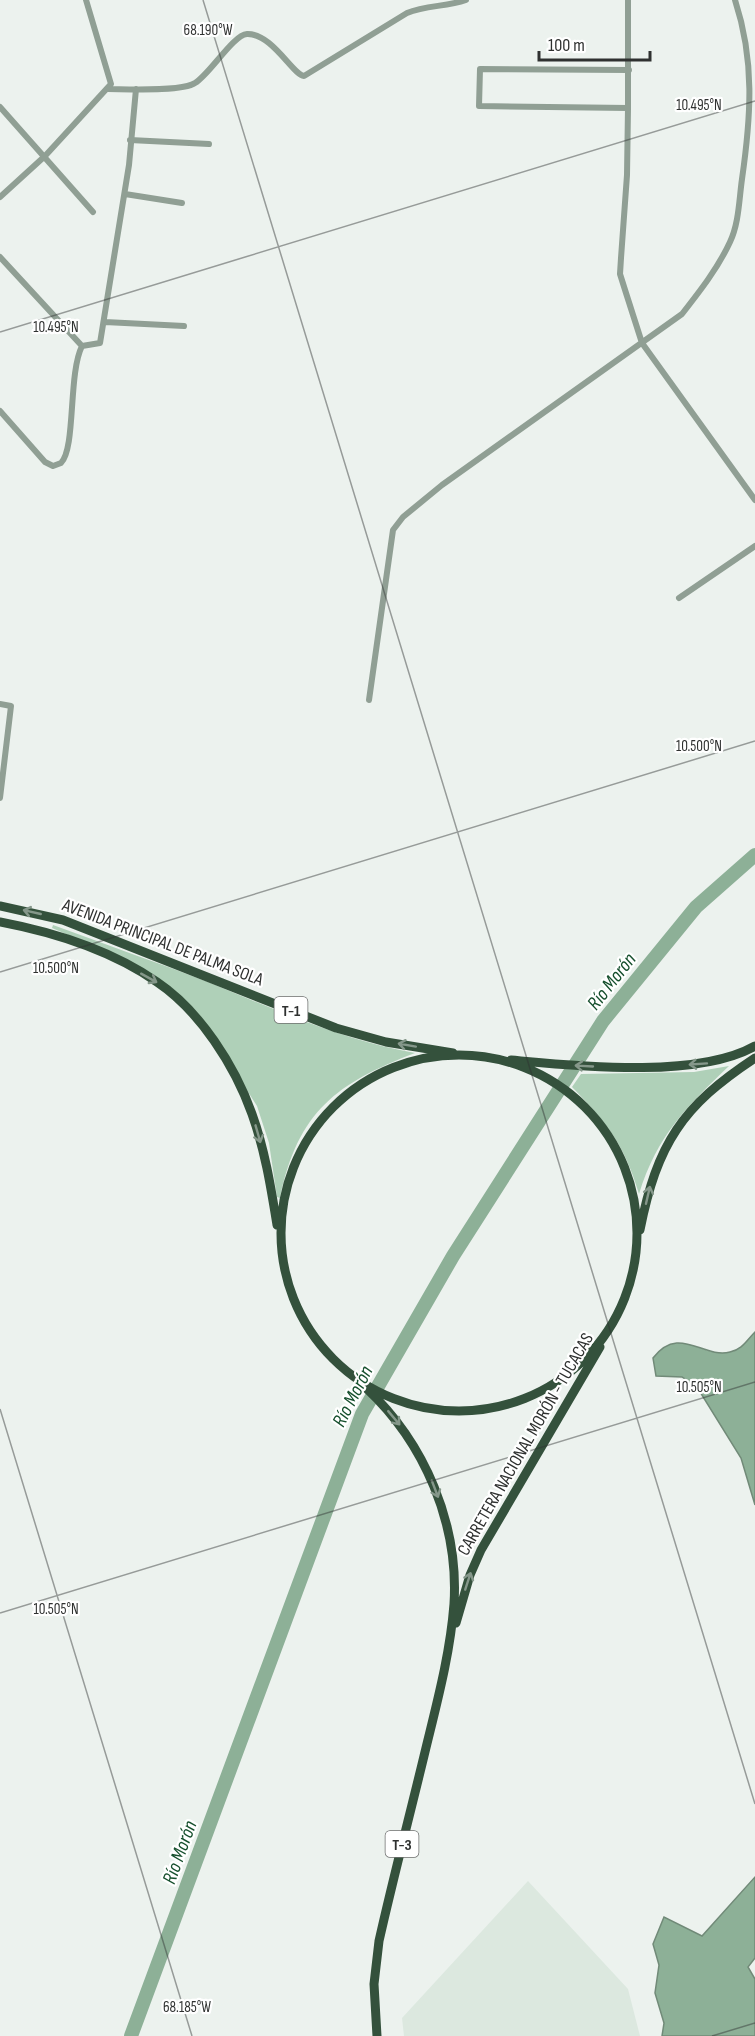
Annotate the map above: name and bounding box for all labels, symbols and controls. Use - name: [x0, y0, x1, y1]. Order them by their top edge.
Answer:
- text: 68.190°W: [184, 21, 233, 40]
- scale bar: [539, 24, 650, 62]
- text: 100 m: [548, 35, 585, 56]
- text: 10.495°N: [676, 96, 722, 115]
- text: 10.495°N: [33, 318, 79, 337]
- text: 10.500°N: [676, 737, 722, 756]
- street label: AVENIDA PRINCIPAL DE PALMA SOLA: [59, 894, 266, 991]
- one-way arrow: [23, 906, 43, 917]
- water label: Río Morón: [582, 948, 641, 1015]
- text: 10.500°N: [33, 959, 79, 978]
- one-way arrow: [140, 972, 157, 984]
- road number: T-1: [274, 997, 308, 1023]
- one-way arrow: [398, 1040, 418, 1051]
- one-way arrow: [688, 1058, 708, 1069]
- one-way arrow: [575, 1060, 595, 1071]
- one-way arrow: [253, 1124, 265, 1143]
- one-way arrow: [642, 1186, 654, 1205]
- street label: CARRETERA NACIONAL MORÓN - TUCACAS: [453, 1329, 598, 1559]
- water label: Río Morón: [327, 1362, 378, 1431]
- text: 10.505°N: [676, 1378, 722, 1397]
- one-way arrow: [387, 1410, 401, 1425]
- one-way arrow: [430, 1479, 441, 1498]
- one-way arrow: [464, 1572, 475, 1591]
- text: 10.505°N: [33, 1600, 79, 1619]
- water label: Río Morón: [157, 1817, 202, 1887]
- road number: T-3: [386, 1831, 418, 1857]
- text: 68.185°W: [163, 1998, 211, 2017]

